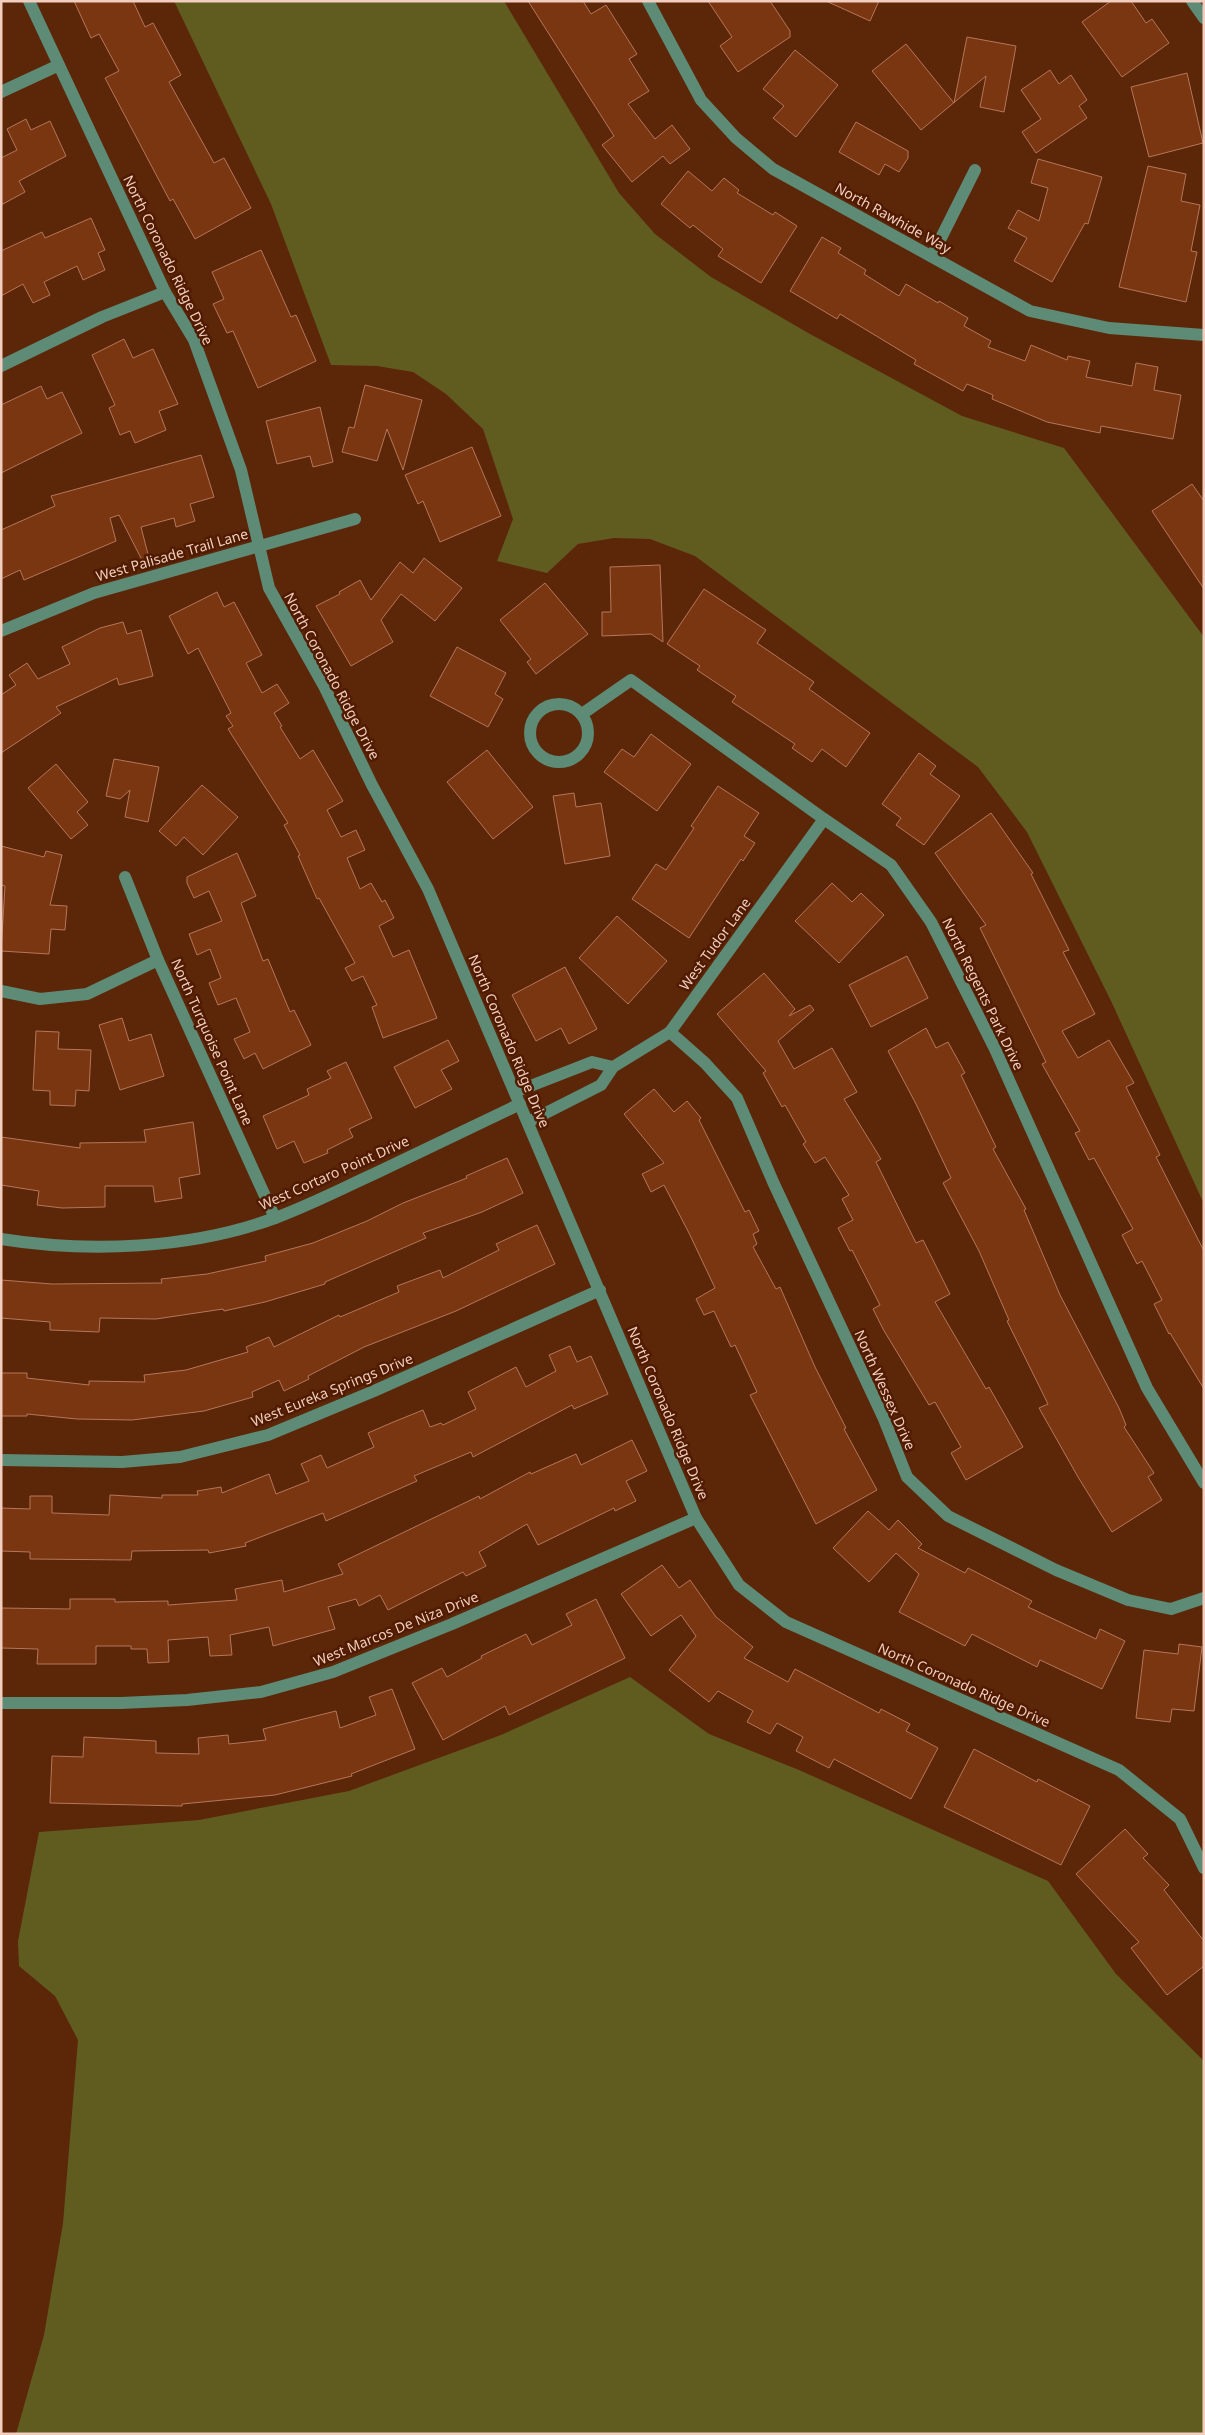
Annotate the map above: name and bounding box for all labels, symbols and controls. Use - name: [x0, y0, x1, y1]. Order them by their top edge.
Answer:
- street label: North Coronado Ridge Drive: [119, 172, 218, 348]
- street label: North Rawhide Way: [832, 178, 955, 258]
- street label: West Palisade Trail Lane: [94, 524, 250, 585]
- street label: North Coronado Ridge Drive: [280, 589, 385, 763]
- street label: West Tudor Lane: [675, 894, 755, 994]
- street label: North Regents Park Drive: [938, 914, 1029, 1073]
- street label: North Coronado Ridge Drive: [464, 951, 555, 1130]
- street label: North Turquoise Point Lane: [167, 955, 258, 1128]
- street label: West Cortaro Point Drive: [256, 1131, 412, 1214]
- street label: North Coronado Ridge Drive: [623, 1323, 714, 1502]
- street label: North Wessex Drive: [850, 1327, 921, 1453]
- street label: West Eureka Springs Drive: [248, 1348, 416, 1431]
- street label: West Marcos De Niza Drive: [311, 1587, 481, 1670]
- street label: North Coronado Ridge Drive: [875, 1638, 1053, 1731]

